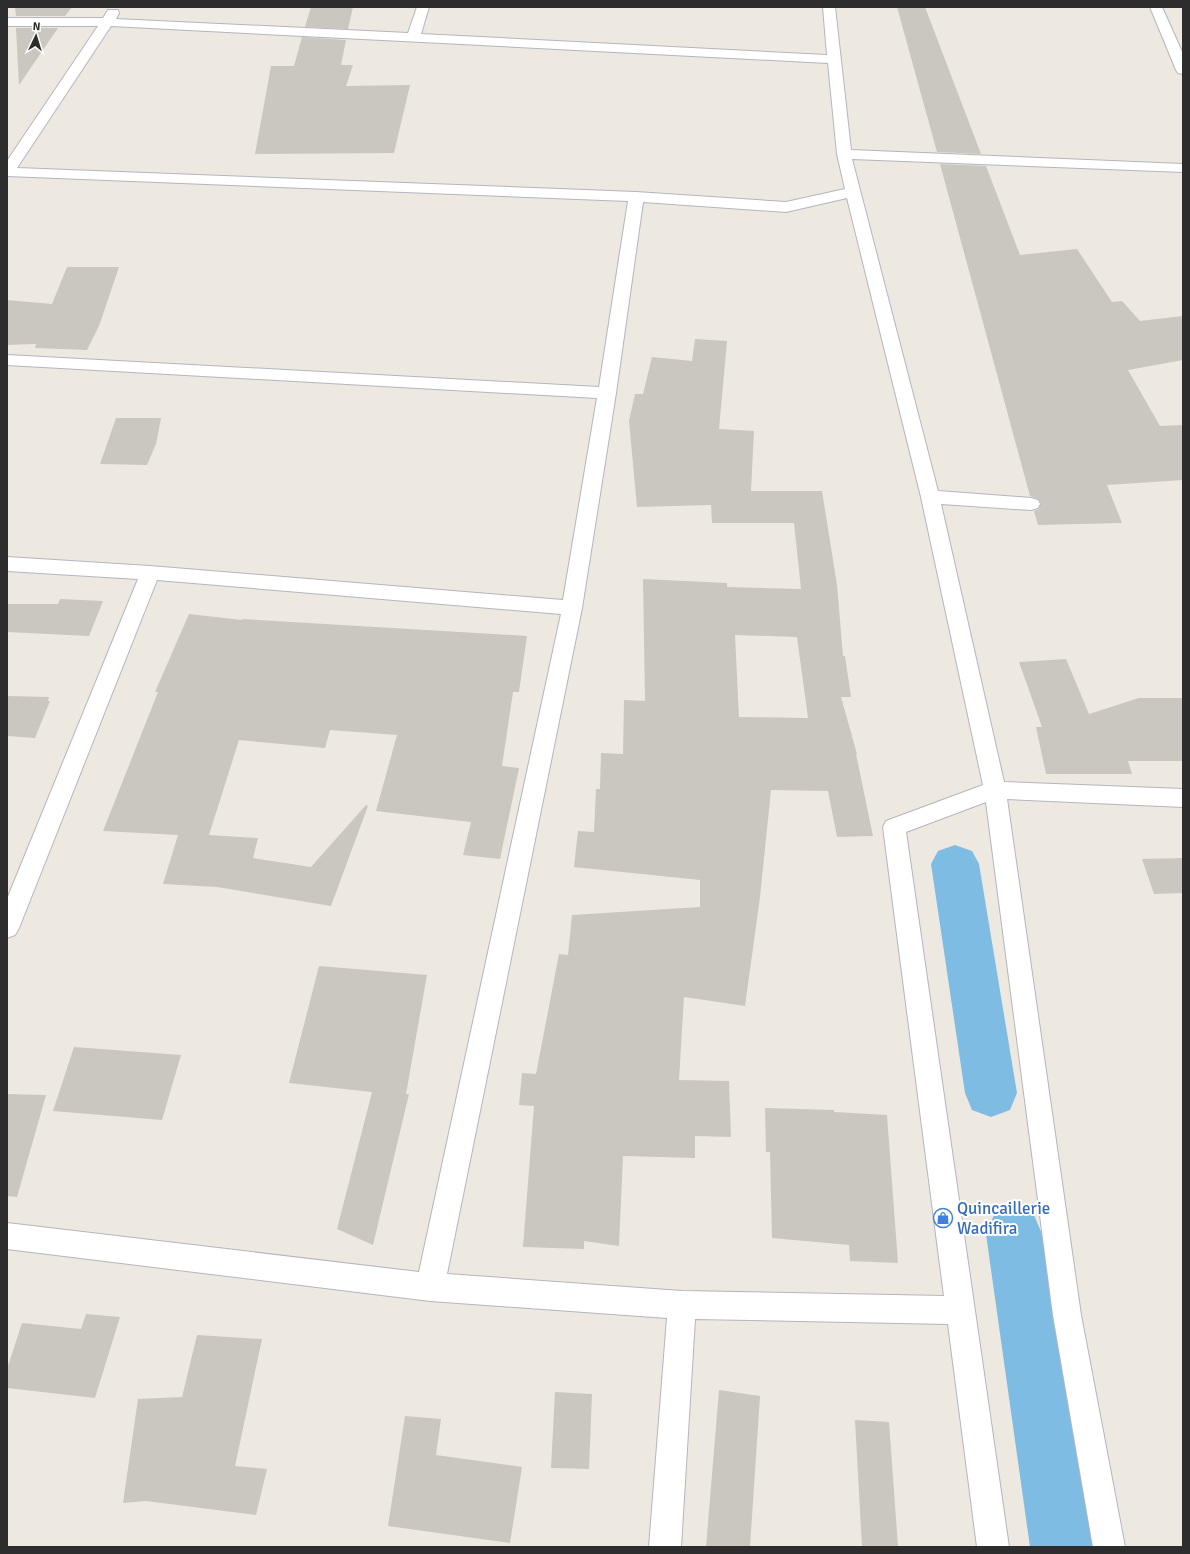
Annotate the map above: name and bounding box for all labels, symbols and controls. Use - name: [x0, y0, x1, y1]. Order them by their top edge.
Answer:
- north arrow: [16, 16, 56, 56]
- text: N: [32, 20, 41, 33]
- place label: Quincaillerie Wadifira: [957, 1198, 1050, 1239]
- shop icon: Quincaillerie Wadifira: [932, 1207, 954, 1229]

